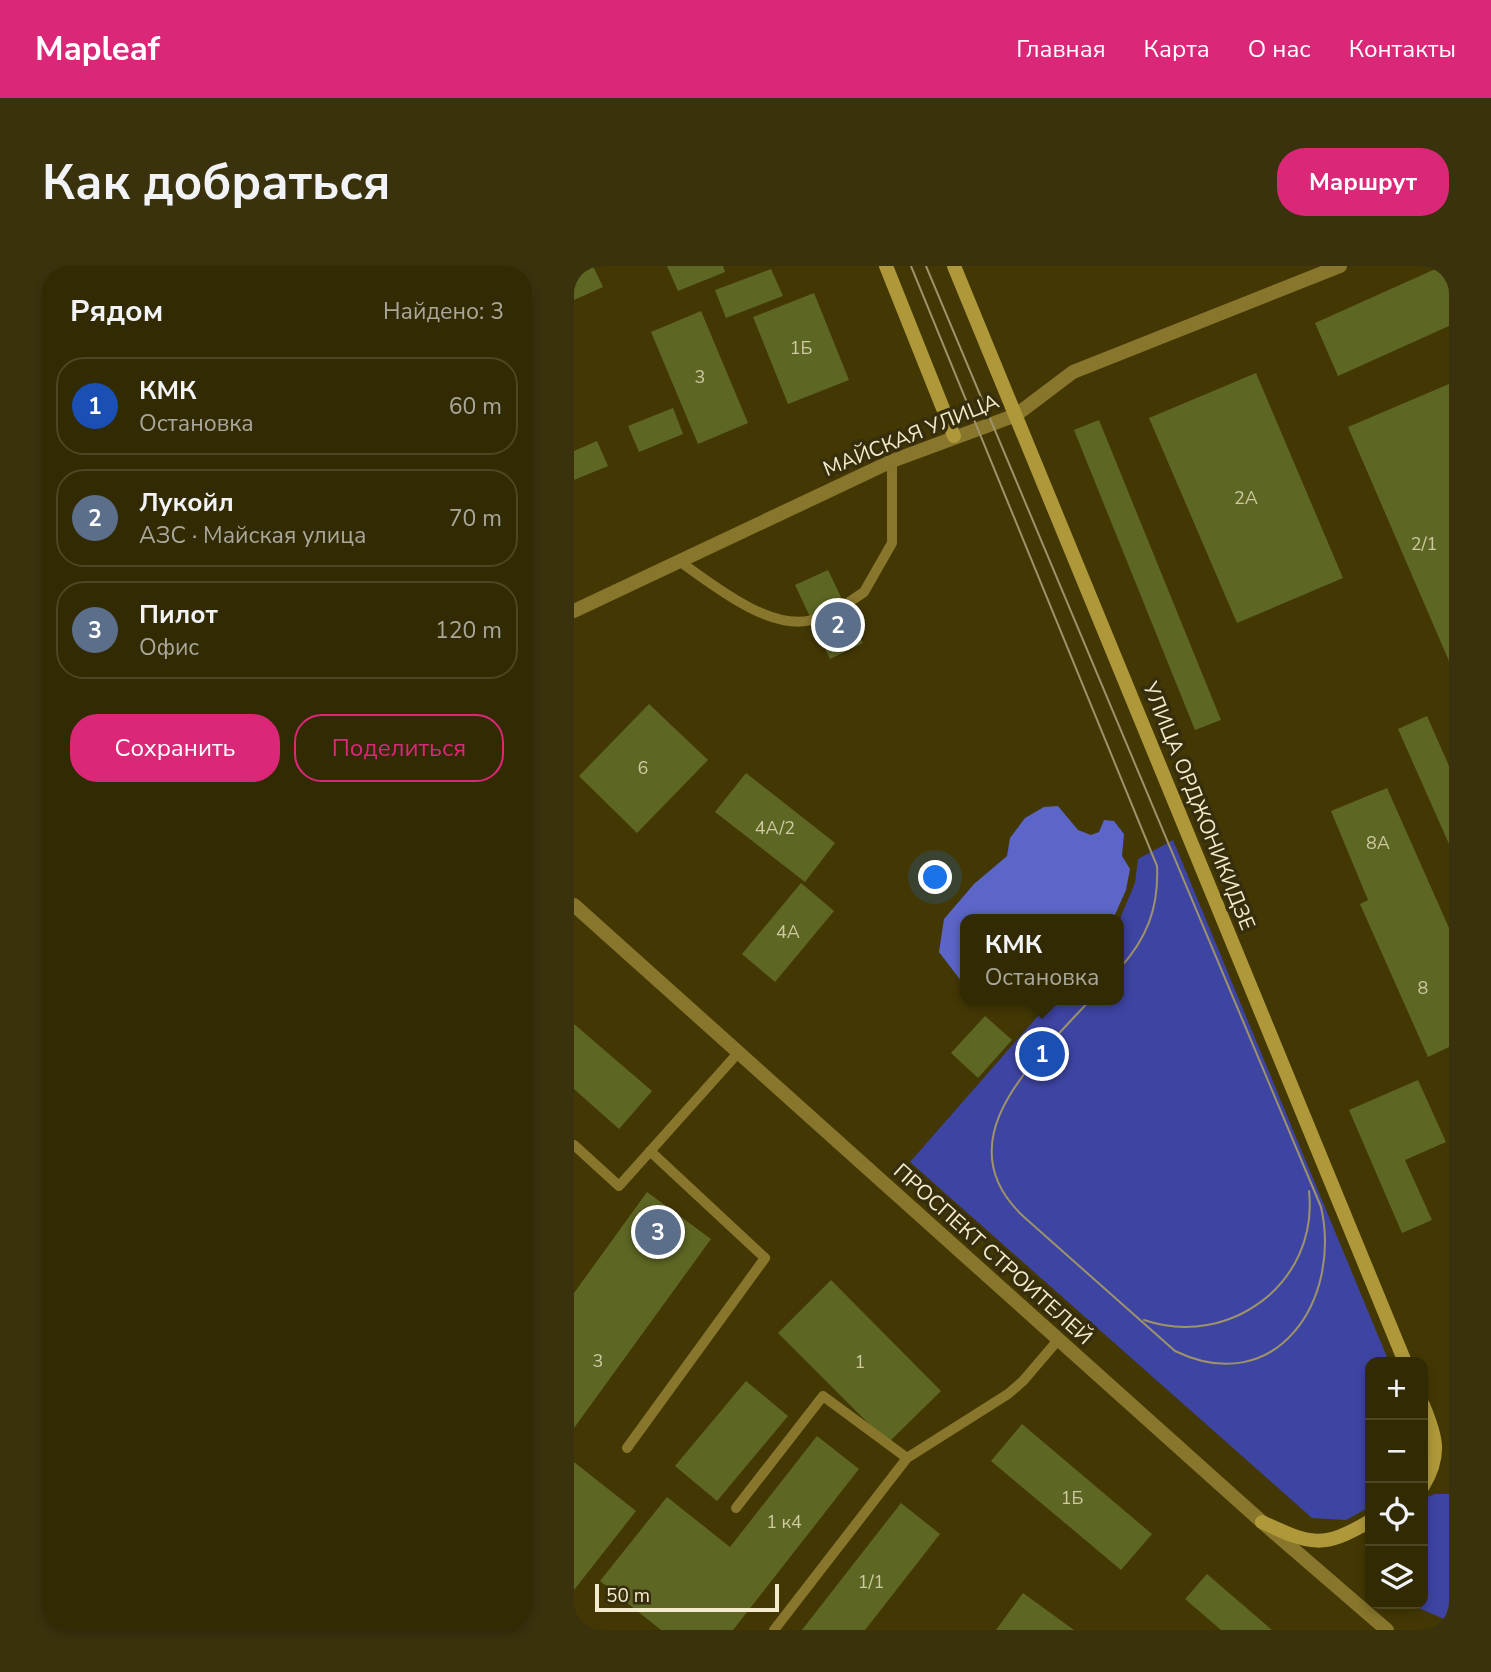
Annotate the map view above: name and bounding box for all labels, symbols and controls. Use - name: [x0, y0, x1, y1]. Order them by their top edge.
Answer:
- text: Mapleaf: [35, 27, 160, 72]
- text: Главная: [1016, 33, 1106, 65]
- text: Карта: [1144, 33, 1210, 65]
- text: О нас: [1248, 33, 1311, 65]
- text: Контакты: [1349, 33, 1456, 65]
- button: Маршрут: [1277, 148, 1449, 216]
- text: Как добраться: [42, 149, 390, 216]
- text: Рядом: [70, 291, 163, 332]
- text: Найдено: 3: [383, 296, 504, 327]
- house number: 1Б: [790, 336, 812, 360]
- house number: 3: [695, 365, 705, 389]
- text: КМК: [139, 373, 197, 408]
- street label: МАЙСКАЯ УЛИЦА: [819, 387, 1003, 483]
- text: 1: [88, 391, 102, 422]
- text: 60 m: [449, 391, 502, 422]
- text: Остановка: [139, 408, 254, 439]
- text: Лукойл: [139, 485, 234, 520]
- house number: 2А: [1234, 486, 1258, 510]
- text: 2: [88, 503, 102, 534]
- text: 70 m: [449, 503, 502, 534]
- text: АЗС · Майская улица: [139, 520, 366, 551]
- house number: 2/1: [1411, 532, 1437, 556]
- text: Пилот: [139, 597, 218, 632]
- pin: 2: [815, 599, 861, 651]
- text: 3: [88, 615, 102, 646]
- text: 120 m: [435, 615, 502, 646]
- text: Офис: [139, 632, 199, 663]
- street label: УЛИЦА ОРДЖОНИКИДЗЕ: [1136, 677, 1262, 934]
- button: Сохранить: [70, 714, 280, 782]
- button: Поделиться: [294, 714, 504, 782]
- house number: 6: [638, 756, 648, 780]
- house number: 4А/2: [755, 816, 795, 840]
- house number: 8А: [1366, 831, 1390, 855]
- your location: [918, 860, 952, 894]
- popup: [960, 914, 1124, 1005]
- house number: 4А: [776, 920, 800, 944]
- text: КМК: [985, 927, 1042, 962]
- text: Остановка: [985, 962, 1099, 993]
- house number: 8: [1418, 976, 1428, 1000]
- pin: 1: [1019, 1028, 1065, 1080]
- street label: ПРОСПЕКТ СТРОИТЕЛЕЙ: [888, 1157, 1098, 1351]
- pin: 3: [635, 1206, 681, 1258]
- house number: 3: [593, 1349, 603, 1373]
- house number: 1: [855, 1350, 865, 1374]
- map controls: [1365, 1357, 1428, 1609]
- button: +: [1365, 1357, 1428, 1420]
- button: −: [1365, 1420, 1428, 1483]
- button: locate: [1365, 1483, 1428, 1546]
- house number: 1Б: [1061, 1486, 1083, 1510]
- house number: 1 к4: [766, 1510, 802, 1534]
- button: layers: [1365, 1546, 1428, 1609]
- house number: 1/1: [858, 1570, 884, 1594]
- scale bar: [595, 1581, 779, 1613]
- text: 50 m: [606, 1583, 650, 1609]

